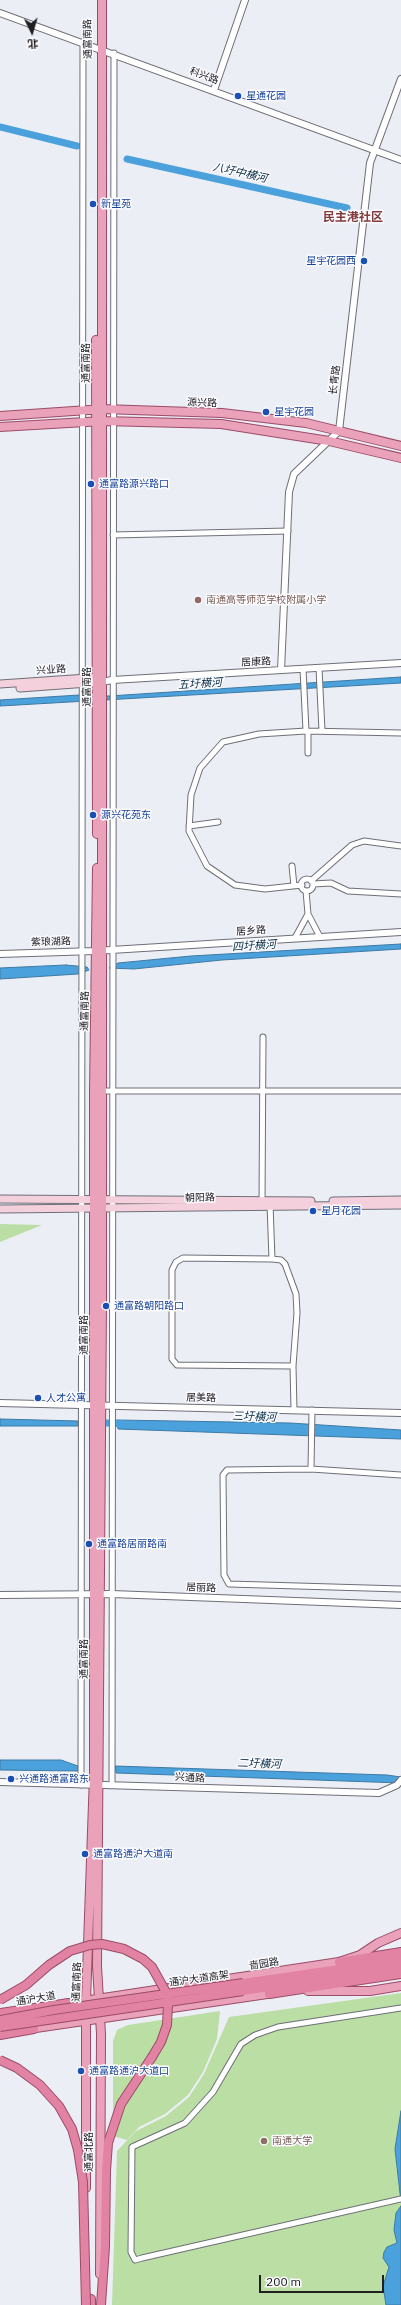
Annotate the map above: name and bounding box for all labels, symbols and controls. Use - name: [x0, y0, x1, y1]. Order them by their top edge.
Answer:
- north arrow: [12, 12, 52, 52]
- street label: 通富南路: [82, 19, 94, 59]
- text: 北: [27, 37, 39, 51]
- street label: 科兴路: [188, 65, 220, 87]
- place label: 星通花园: [246, 90, 286, 102]
- marker: 星通花园: [233, 91, 243, 101]
- water label: 八圩中横河: [212, 160, 268, 186]
- place label: 新星苑: [101, 198, 131, 210]
- marker: 新星苑: [88, 199, 98, 209]
- district label: 民主港社区: [323, 211, 383, 225]
- place label: 星宇花园西: [306, 255, 356, 267]
- marker: 星宇花园西: [359, 256, 369, 266]
- street label: 通富南路: [80, 343, 92, 383]
- street label: 长青路: [327, 364, 343, 396]
- street label: 源兴路: [187, 396, 217, 410]
- place label: 星宇花园: [274, 406, 314, 418]
- marker: 星宇花园: [261, 407, 271, 417]
- place label: 通富路源兴路口: [99, 478, 169, 490]
- marker: 通富路源兴路口: [86, 479, 96, 489]
- place label: 南通高等师范学校附属小学: [206, 594, 326, 606]
- marker: 南通高等师范学校附属小学: [193, 595, 203, 605]
- street label: 居康路: [241, 655, 271, 669]
- street label: 兴业路: [36, 663, 66, 677]
- street label: 通富南路: [81, 667, 93, 707]
- water label: 五圩横河: [178, 676, 222, 692]
- place label: 源兴花苑东: [101, 809, 151, 821]
- marker: 源兴花苑东: [88, 810, 98, 820]
- street label: 居乡路: [236, 924, 266, 938]
- street label: 紫琅湖路: [31, 935, 71, 949]
- water label: 四圩横河: [232, 938, 276, 954]
- street label: 通富南路: [79, 991, 91, 1031]
- street label: 朝阳路: [185, 1192, 215, 1204]
- place label: 星月花园: [321, 1205, 361, 1217]
- marker: 星月花园: [308, 1206, 318, 1216]
- place label: 通富路朝阳路口: [114, 1300, 184, 1312]
- marker: 通富路朝阳路口: [101, 1301, 111, 1311]
- street label: 通富南路: [78, 1315, 90, 1355]
- place label: 人才公寓: [46, 1392, 86, 1404]
- street label: 居美路: [186, 1392, 216, 1404]
- marker: 人才公寓: [33, 1393, 43, 1403]
- water label: 三圩横河: [232, 1410, 276, 1424]
- place label: 通富路居丽路南: [97, 1538, 167, 1550]
- marker: 通富路居丽路南: [84, 1539, 94, 1549]
- street label: 居丽路: [186, 1581, 216, 1595]
- street label: 通富南路: [78, 1639, 90, 1679]
- water label: 二圩横河: [237, 1757, 281, 1771]
- street label: 兴通路: [175, 1771, 205, 1785]
- place label: 兴通路通富路东: [19, 1773, 89, 1785]
- marker: 兴通路通富路东: [6, 1774, 16, 1784]
- place label: 通富路通沪大道南: [93, 1848, 173, 1860]
- marker: 通富路通沪大道南: [80, 1849, 90, 1859]
- street label: 啬园路: [248, 1956, 280, 1972]
- street label: 通富南路: [70, 1962, 84, 2002]
- street label: 通沪大道高架: [168, 1969, 230, 1989]
- street label: 通沪大道: [15, 1990, 57, 2008]
- place label: 通富路通沪大道口: [89, 2065, 169, 2077]
- marker: 通富路通沪大道口: [76, 2066, 86, 2076]
- street label: 通富北路: [83, 2132, 95, 2172]
- place label: 南通大学: [272, 2135, 312, 2147]
- marker: 南通大学: [259, 2136, 269, 2146]
- scale bar: [261, 2267, 386, 2293]
- text: 200 m: [266, 2274, 301, 2289]

